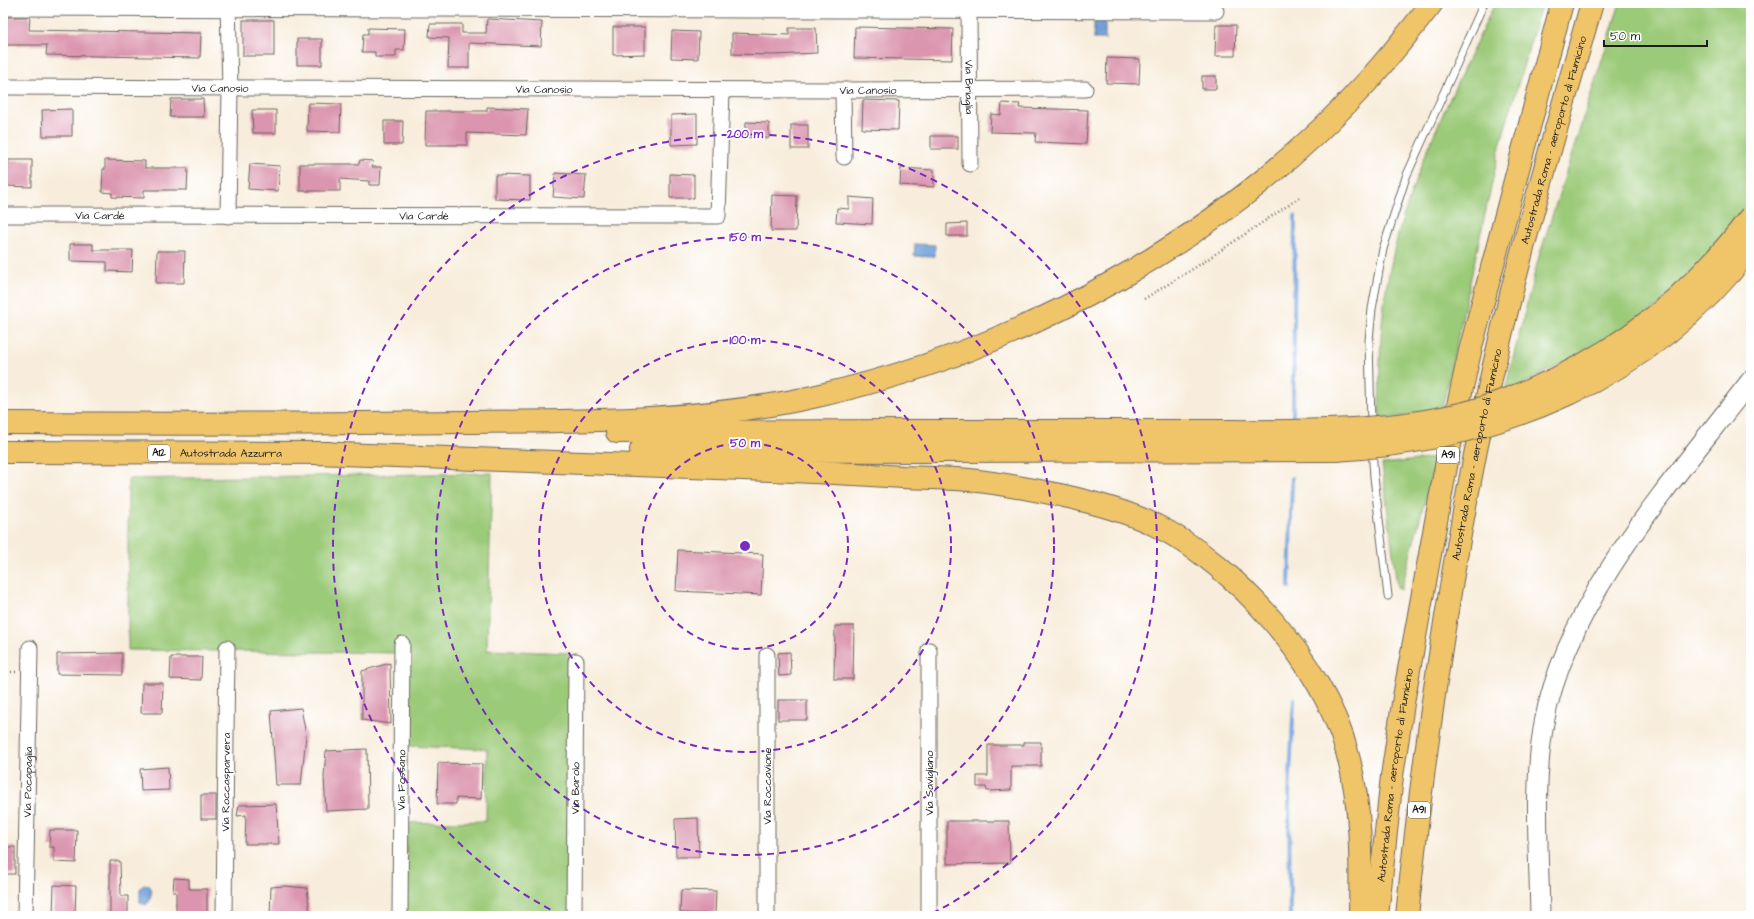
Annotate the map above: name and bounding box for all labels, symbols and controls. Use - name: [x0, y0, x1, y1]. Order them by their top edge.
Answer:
- scale bar: [1604, 22, 1707, 48]
- text: 50 m: [1610, 28, 1641, 45]
- street label: Autostrada Roma - aeroporto di Fiumicino: [1517, 33, 1590, 246]
- street label: Via Briaglia: [961, 60, 977, 115]
- street label: Via Canosio: [191, 80, 249, 95]
- street label: Via Canosio: [515, 81, 573, 97]
- street label: Via Canosio: [839, 82, 897, 98]
- text: 200 m: [726, 126, 764, 143]
- street label: Via Cardé: [75, 208, 125, 223]
- street label: Via Cardé: [399, 208, 449, 223]
- text: 150 m: [729, 229, 762, 246]
- text: 100 m: [730, 332, 761, 349]
- street label: Autostrada Roma - aeroporto di Fiumicino: [1448, 346, 1505, 561]
- text: 50 m: [730, 435, 761, 452]
- road number: A12: [148, 445, 170, 461]
- street label: Autostrada Azzurra: [180, 445, 282, 460]
- road number: A91: [1437, 447, 1459, 463]
- centre of rings: [738, 539, 752, 553]
- street label: Autostrada Roma - aeroporto di Fiumicino: [1373, 666, 1417, 883]
- street label: Via Roccasparvera: [217, 732, 234, 832]
- street label: Via Pocapaglia: [19, 746, 36, 818]
- street label: Via Roccavione: [760, 747, 775, 825]
- street label: Via Fossano: [393, 749, 409, 810]
- street label: Via Savigliano: [922, 750, 938, 815]
- street label: Via Barolo: [567, 761, 583, 814]
- road number: A91: [1408, 802, 1430, 818]

